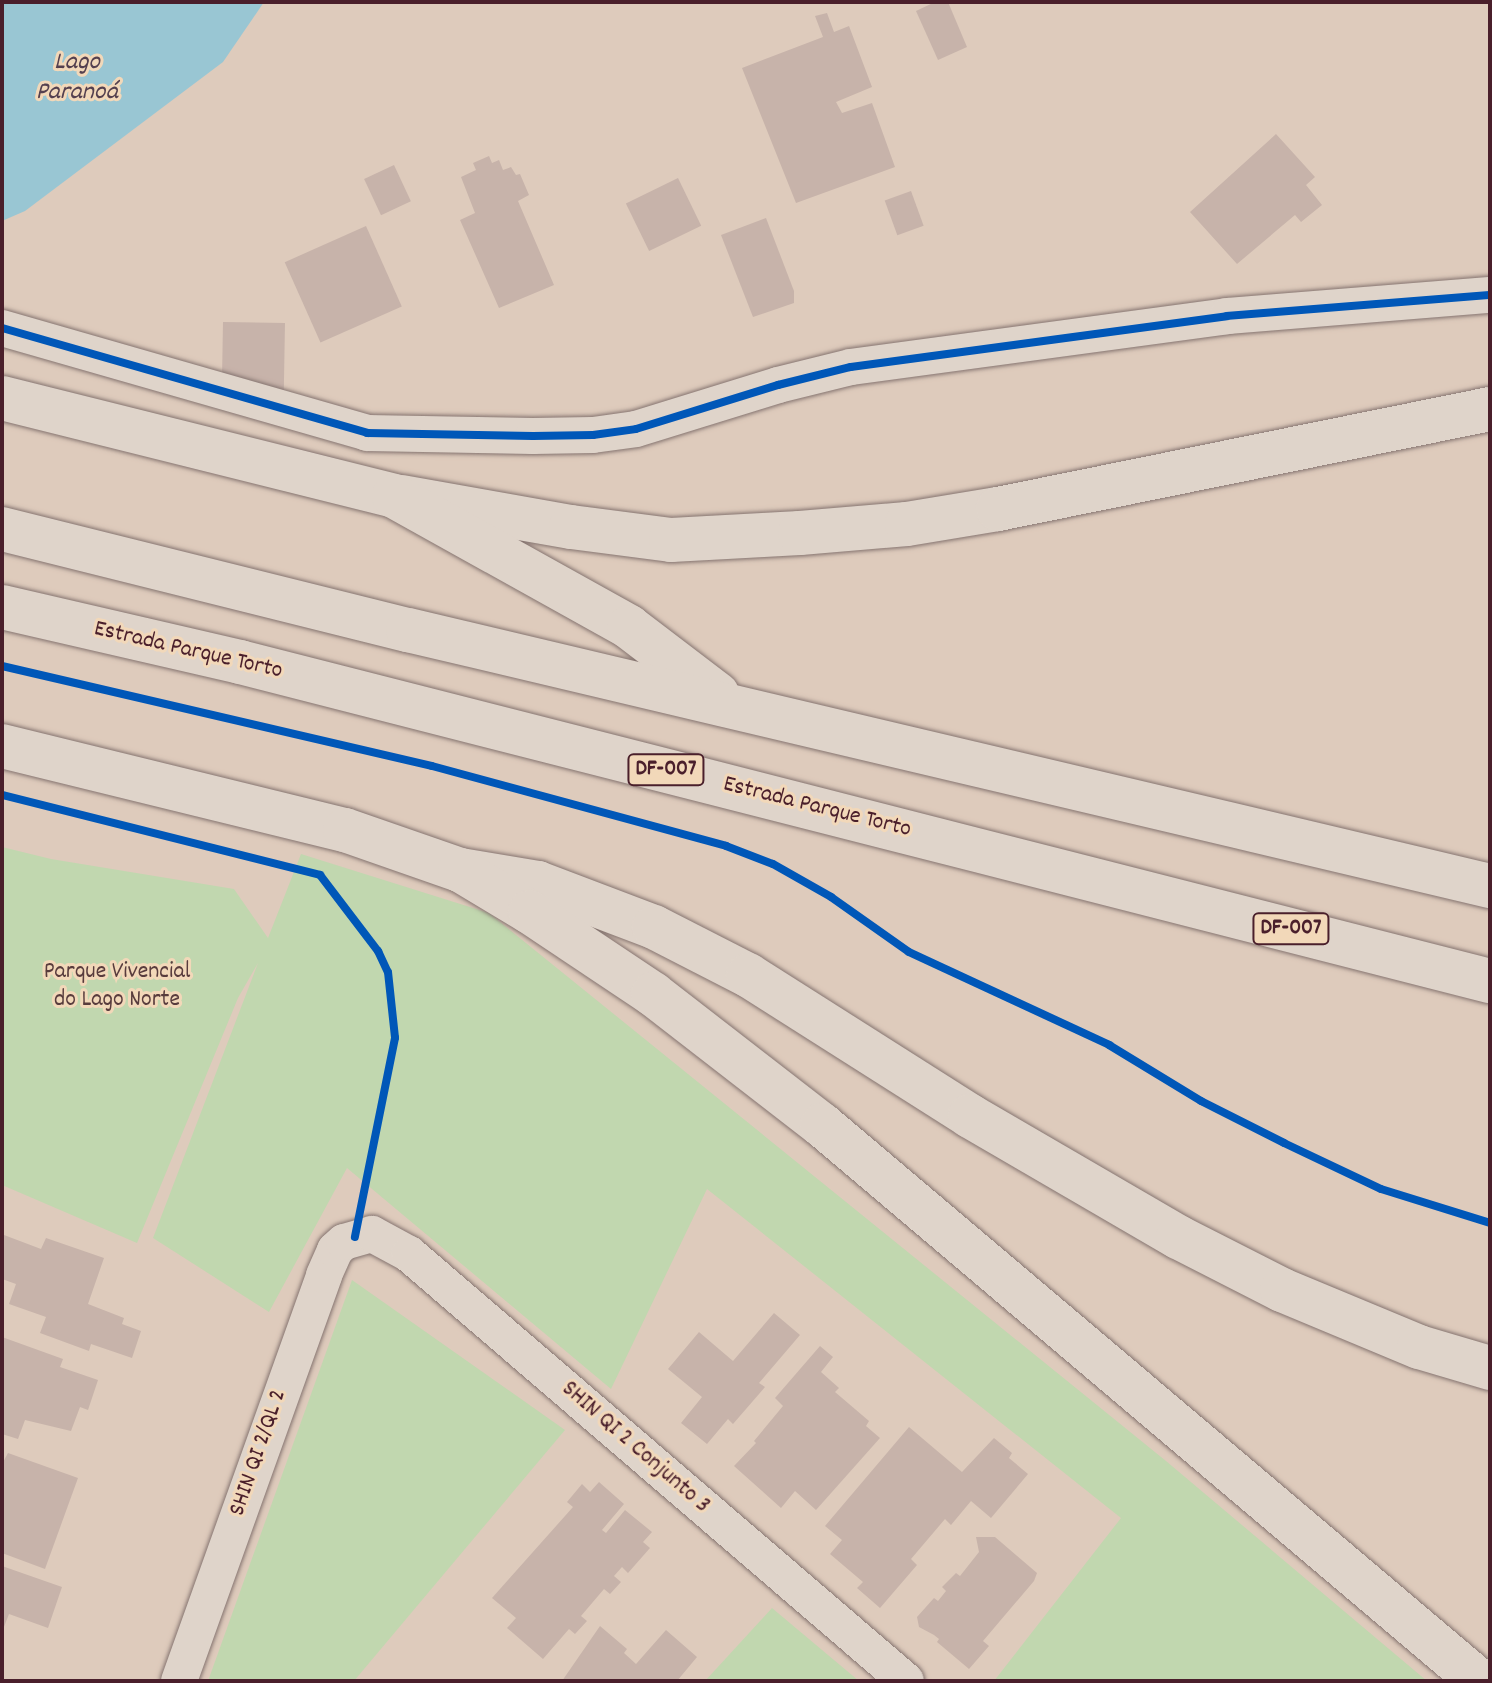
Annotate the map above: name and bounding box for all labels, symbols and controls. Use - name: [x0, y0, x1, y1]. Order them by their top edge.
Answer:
- water label: Lago Paranoá: [36, 47, 118, 108]
- street label: Estrada Parque Torto: [91, 615, 285, 687]
- road number: DF-007: [626, 752, 706, 788]
- street label: Estrada Parque Torto: [720, 771, 914, 845]
- road number: DF-007: [1251, 911, 1331, 947]
- park label: Parque Vivencial do Lago Norte: [44, 959, 190, 1015]
- street label: SHIN QI 2 Conjunto 3: [555, 1376, 715, 1520]
- street label: SHIN QI 2/QL 2: [224, 1386, 294, 1520]

